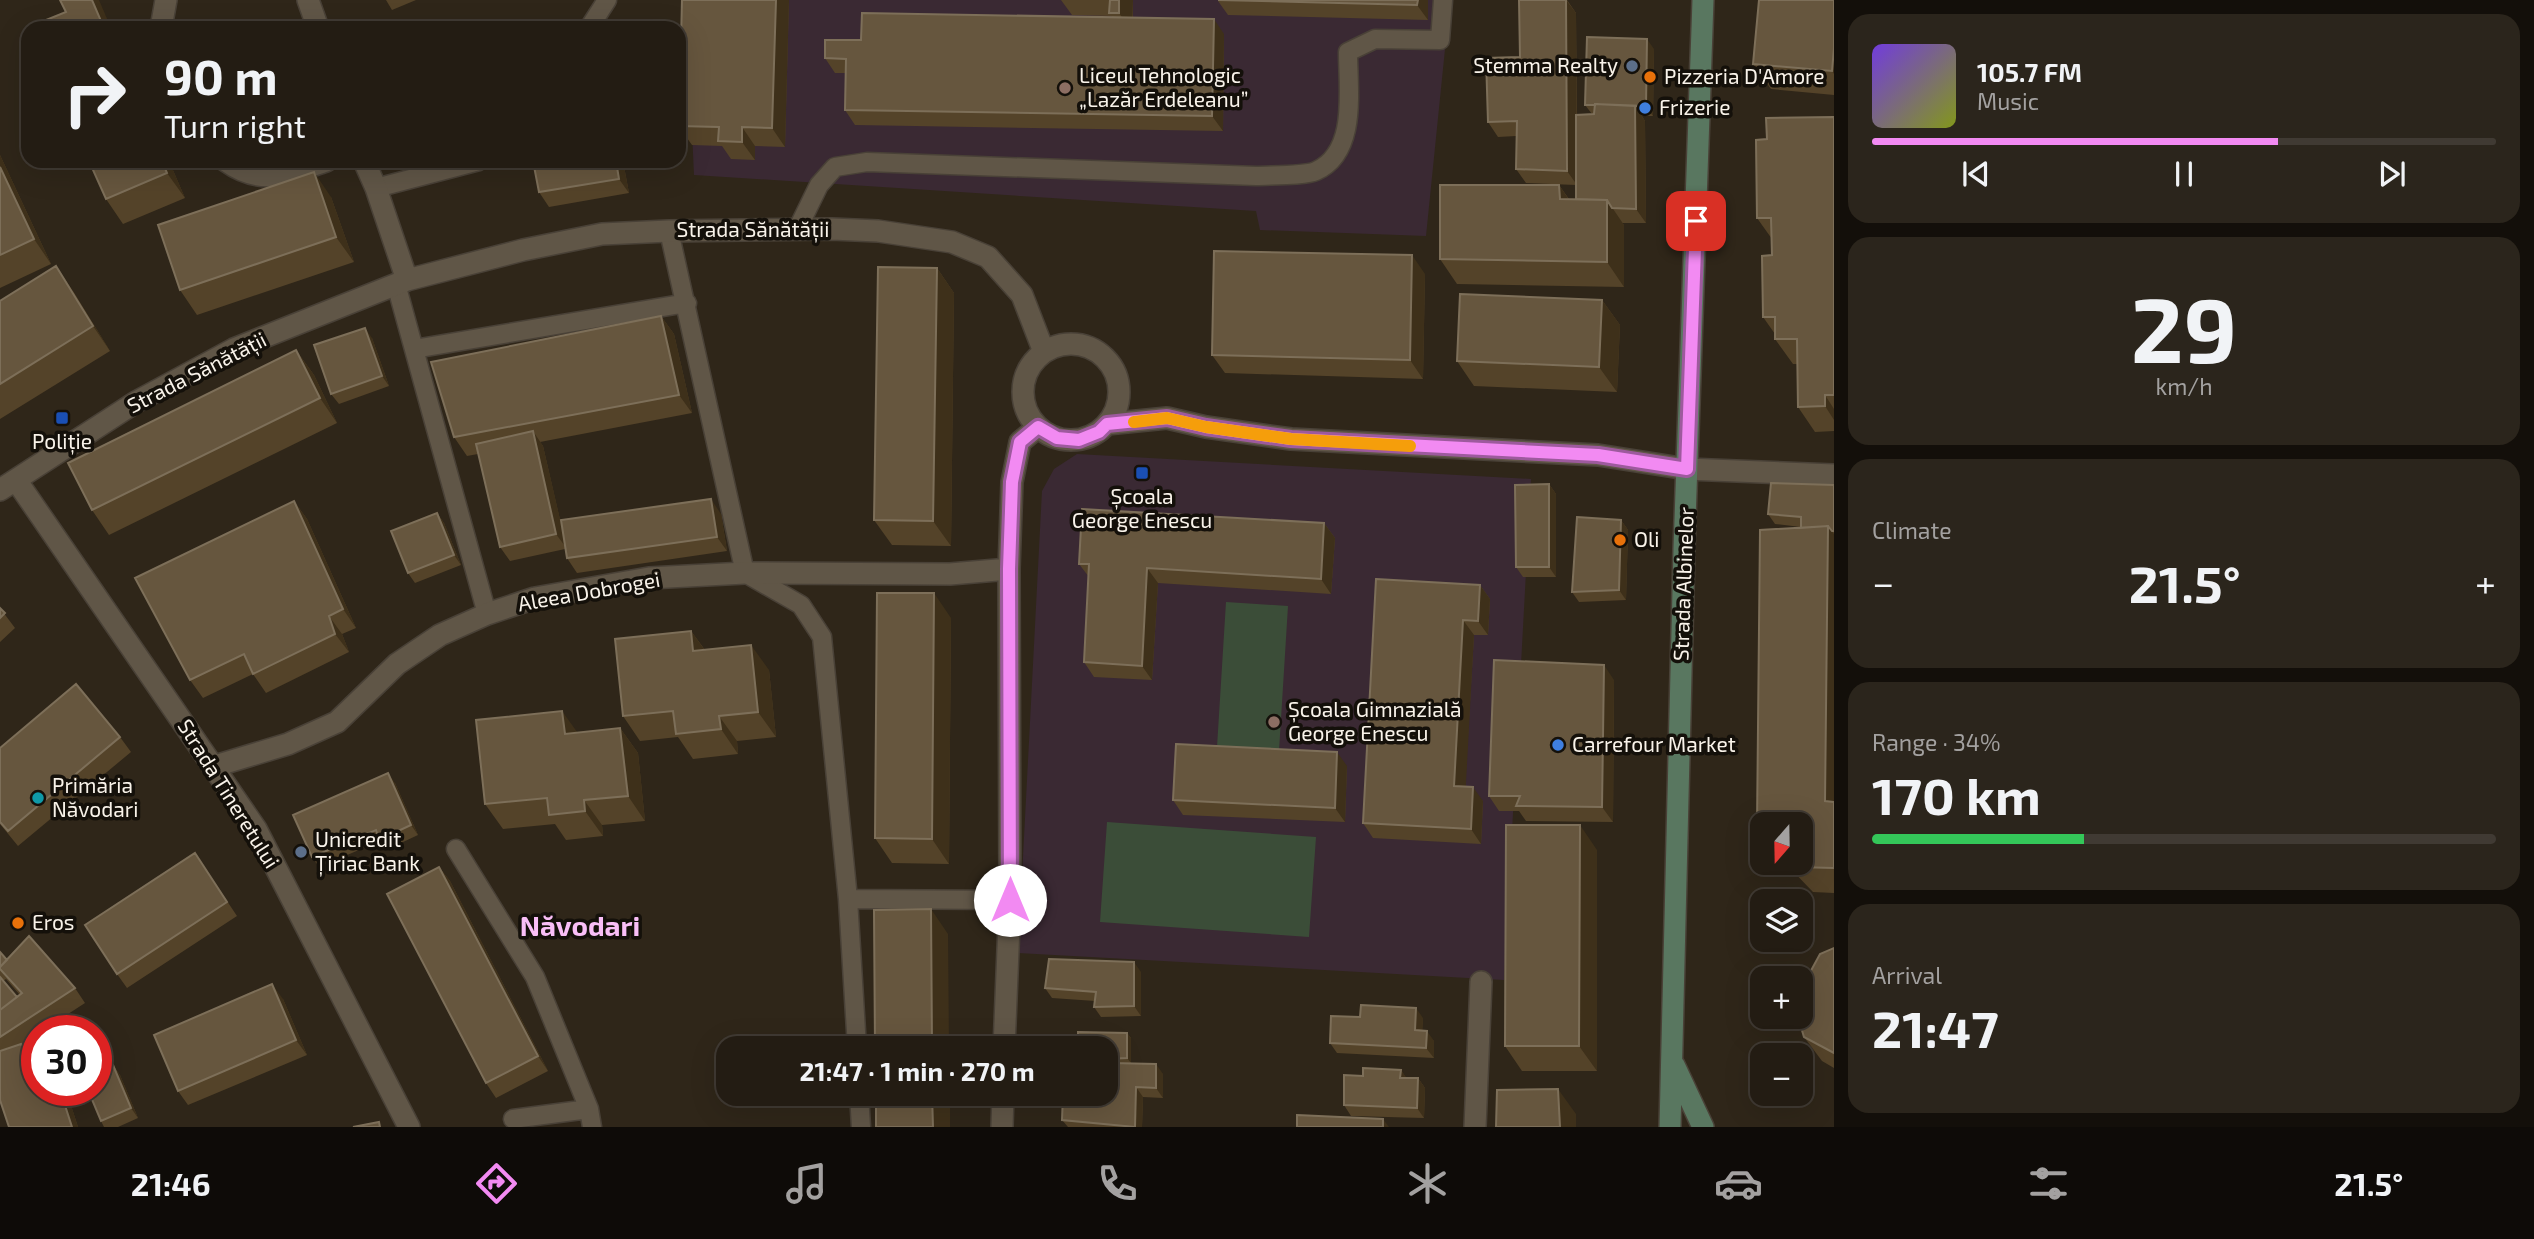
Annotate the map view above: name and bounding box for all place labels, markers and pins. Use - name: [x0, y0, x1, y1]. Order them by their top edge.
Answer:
- place label: Stemma Realty: [1473, 52, 1618, 77]
- marker: Stemma Realty: [1624, 58, 1640, 74]
- place label: Liceul Tehnologic „Lazăr Erdeleanu”: [1079, 62, 1248, 111]
- place label: Pizzeria D'Amore: [1664, 63, 1824, 88]
- marker: Pizzeria D'Amore: [1642, 69, 1658, 85]
- marker: Liceul Tehnologic „Lazăr Erdeleanu”: [1057, 80, 1073, 96]
- place label: Frizerie: [1659, 94, 1730, 119]
- marker: Frizerie: [1637, 100, 1653, 116]
- pin: [1666, 191, 1726, 251]
- marker: Poliție: [54, 410, 70, 426]
- place label: Poliție: [32, 428, 92, 455]
- marker: Școala George Enescu: [1134, 465, 1150, 481]
- place label: Școala George Enescu: [1072, 483, 1212, 532]
- place label: Oli: [1634, 526, 1659, 551]
- marker: Oli: [1612, 532, 1628, 548]
- place label: Școala Gimnazială George Enescu: [1288, 696, 1462, 745]
- marker: Școala Gimnazială George Enescu: [1266, 714, 1282, 730]
- place label: Carrefour Market: [1572, 731, 1736, 756]
- marker: Carrefour Market: [1550, 737, 1566, 753]
- place label: Primăria Năvodari: [52, 772, 138, 821]
- marker: Primăria Năvodari: [30, 790, 46, 806]
- place label: Unicredit Țiriac Bank: [315, 826, 420, 877]
- marker: Unicredit Țiriac Bank: [293, 844, 309, 860]
- place label: Eros: [32, 909, 75, 934]
- marker: Eros: [10, 915, 26, 931]

